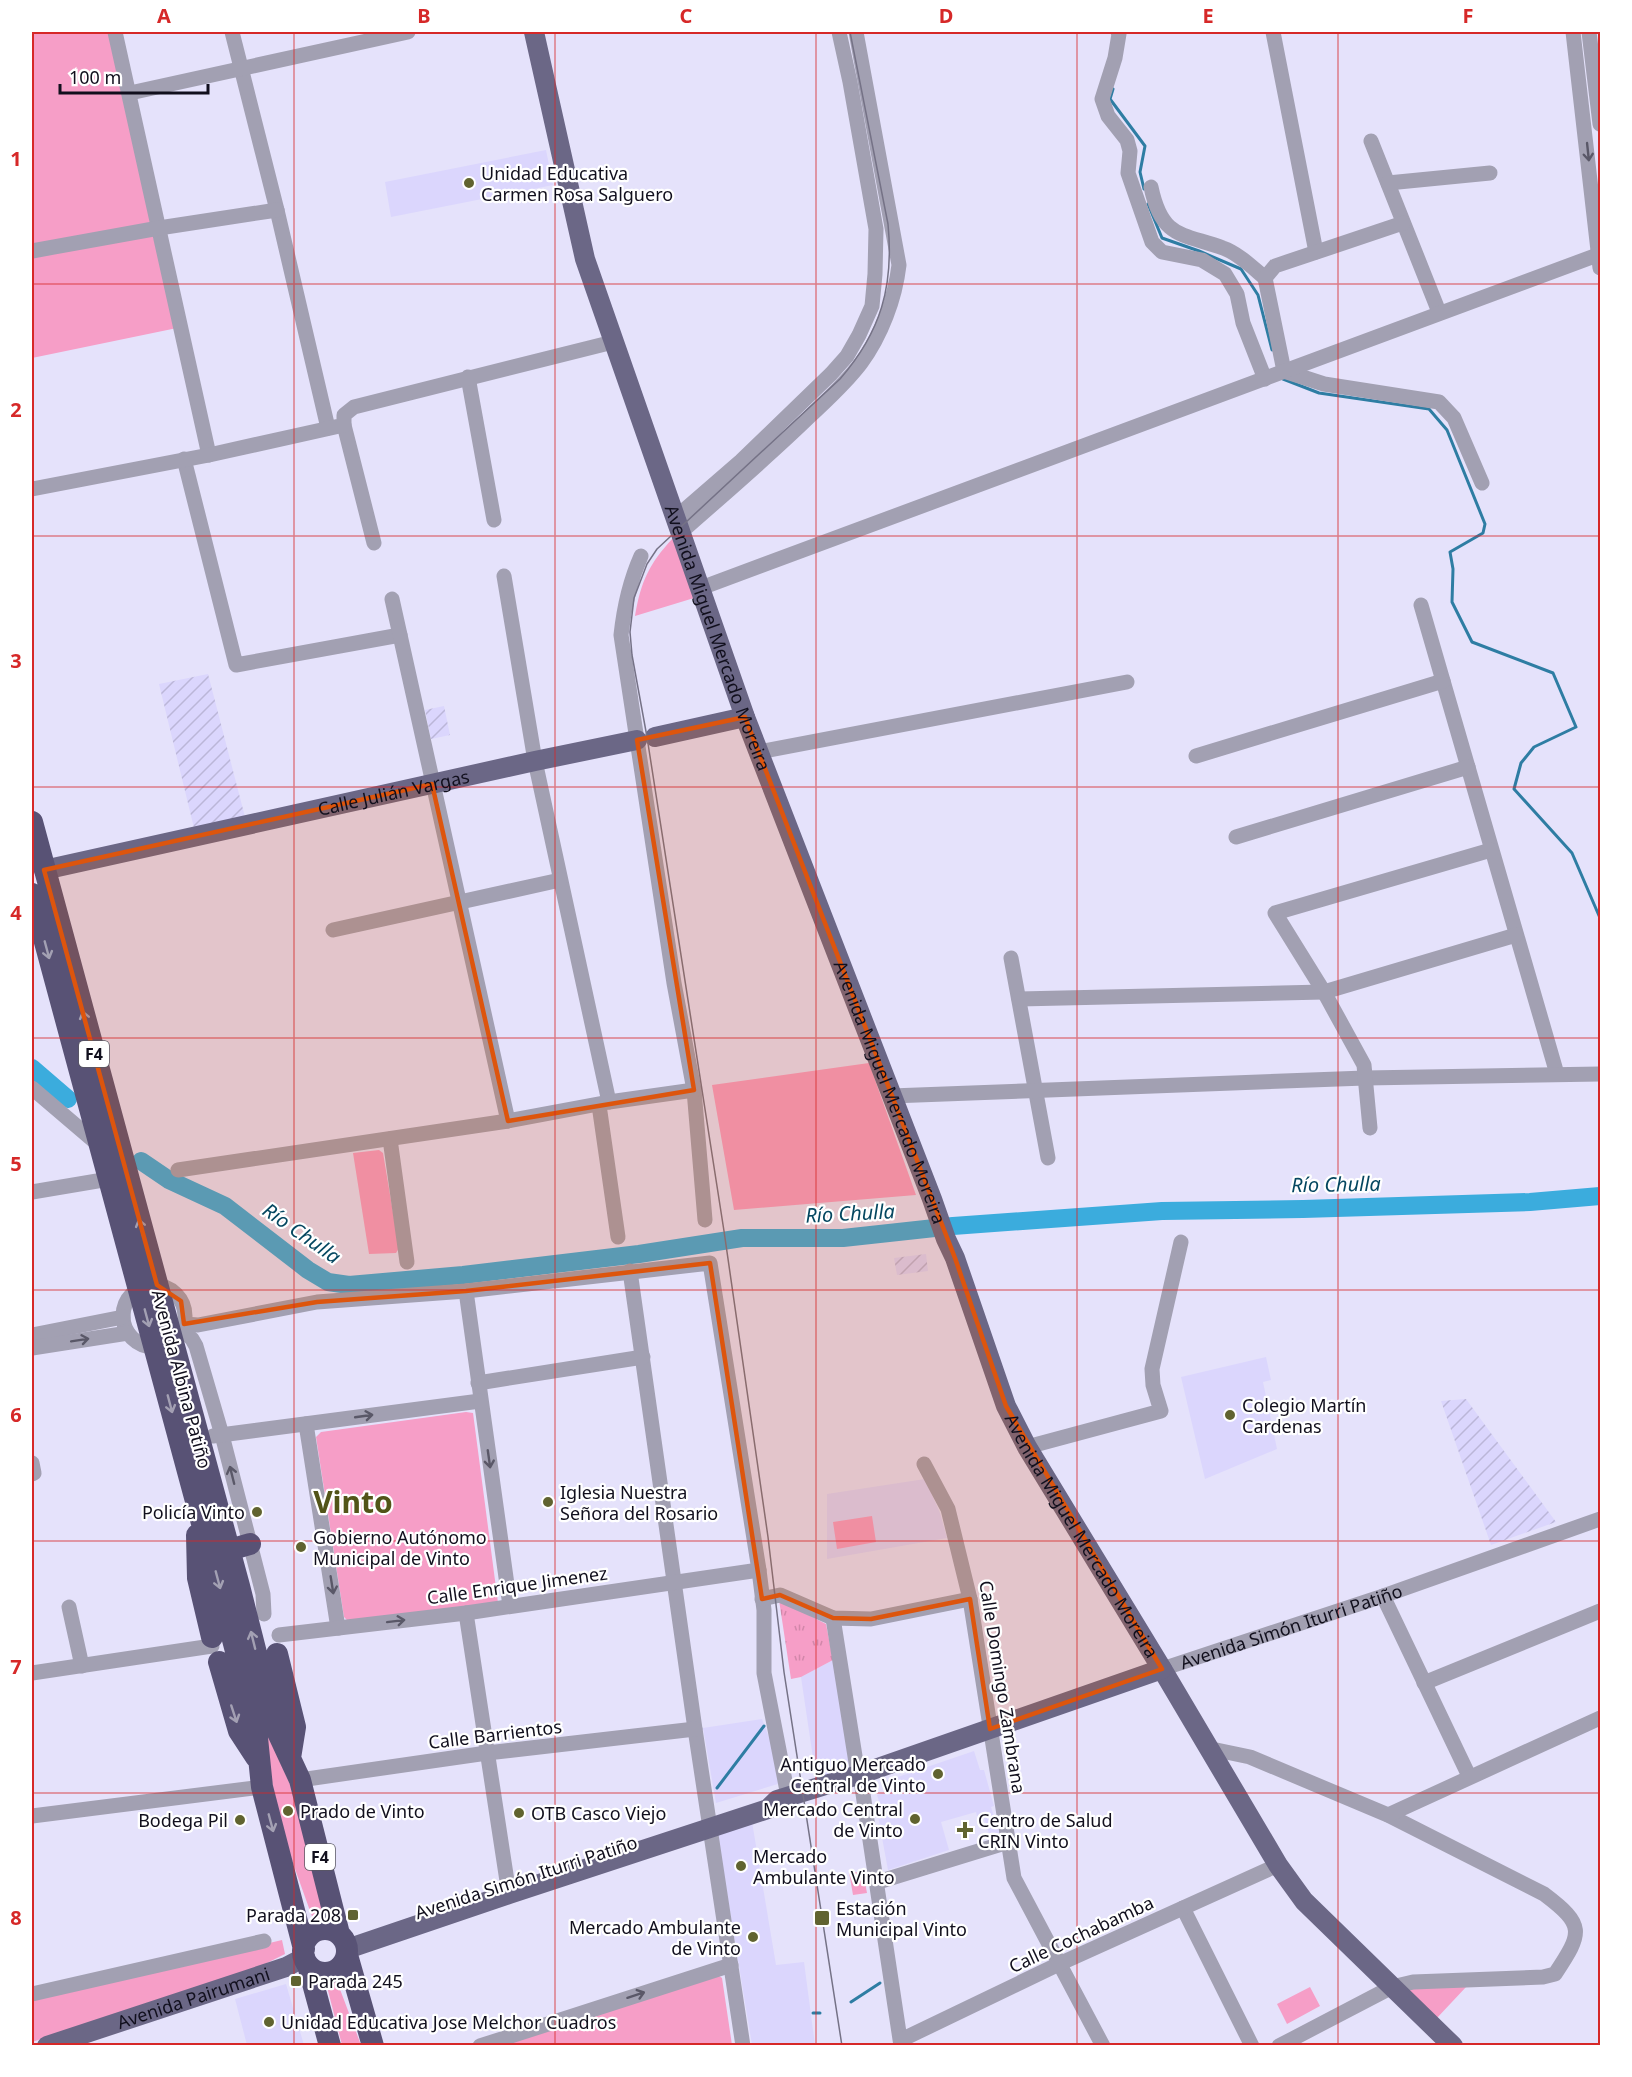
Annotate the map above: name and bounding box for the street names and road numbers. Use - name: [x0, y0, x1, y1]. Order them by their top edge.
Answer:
- street label: Avenida Miguel Mercado Moreira: [660, 502, 777, 774]
- street label: Calle Julián Vargas: [315, 764, 472, 821]
- street label: Avenida Miguel Mercado Moreira: [829, 957, 952, 1227]
- road number: F4: [79, 1041, 109, 1067]
- street label: Avenida Albina Patiño: [147, 1287, 217, 1471]
- street label: Avenida Miguel Mercado Moreira: [1000, 1409, 1164, 1662]
- street label: Calle Enrique Jimenez: [425, 1560, 609, 1610]
- street label: Avenida Simón Iturri Patiño: [1177, 1578, 1405, 1674]
- street label: Calle Domingo Zambrana: [974, 1579, 1032, 1795]
- street label: Calle Barrientos: [427, 1714, 563, 1754]
- street label: Avenida Simón Iturri Patiño: [412, 1830, 640, 1924]
- road number: F4: [305, 1844, 335, 1870]
- street label: Calle Cochabamba: [1005, 1890, 1157, 1978]
- street label: Avenida Pairumani: [114, 1961, 273, 2034]

